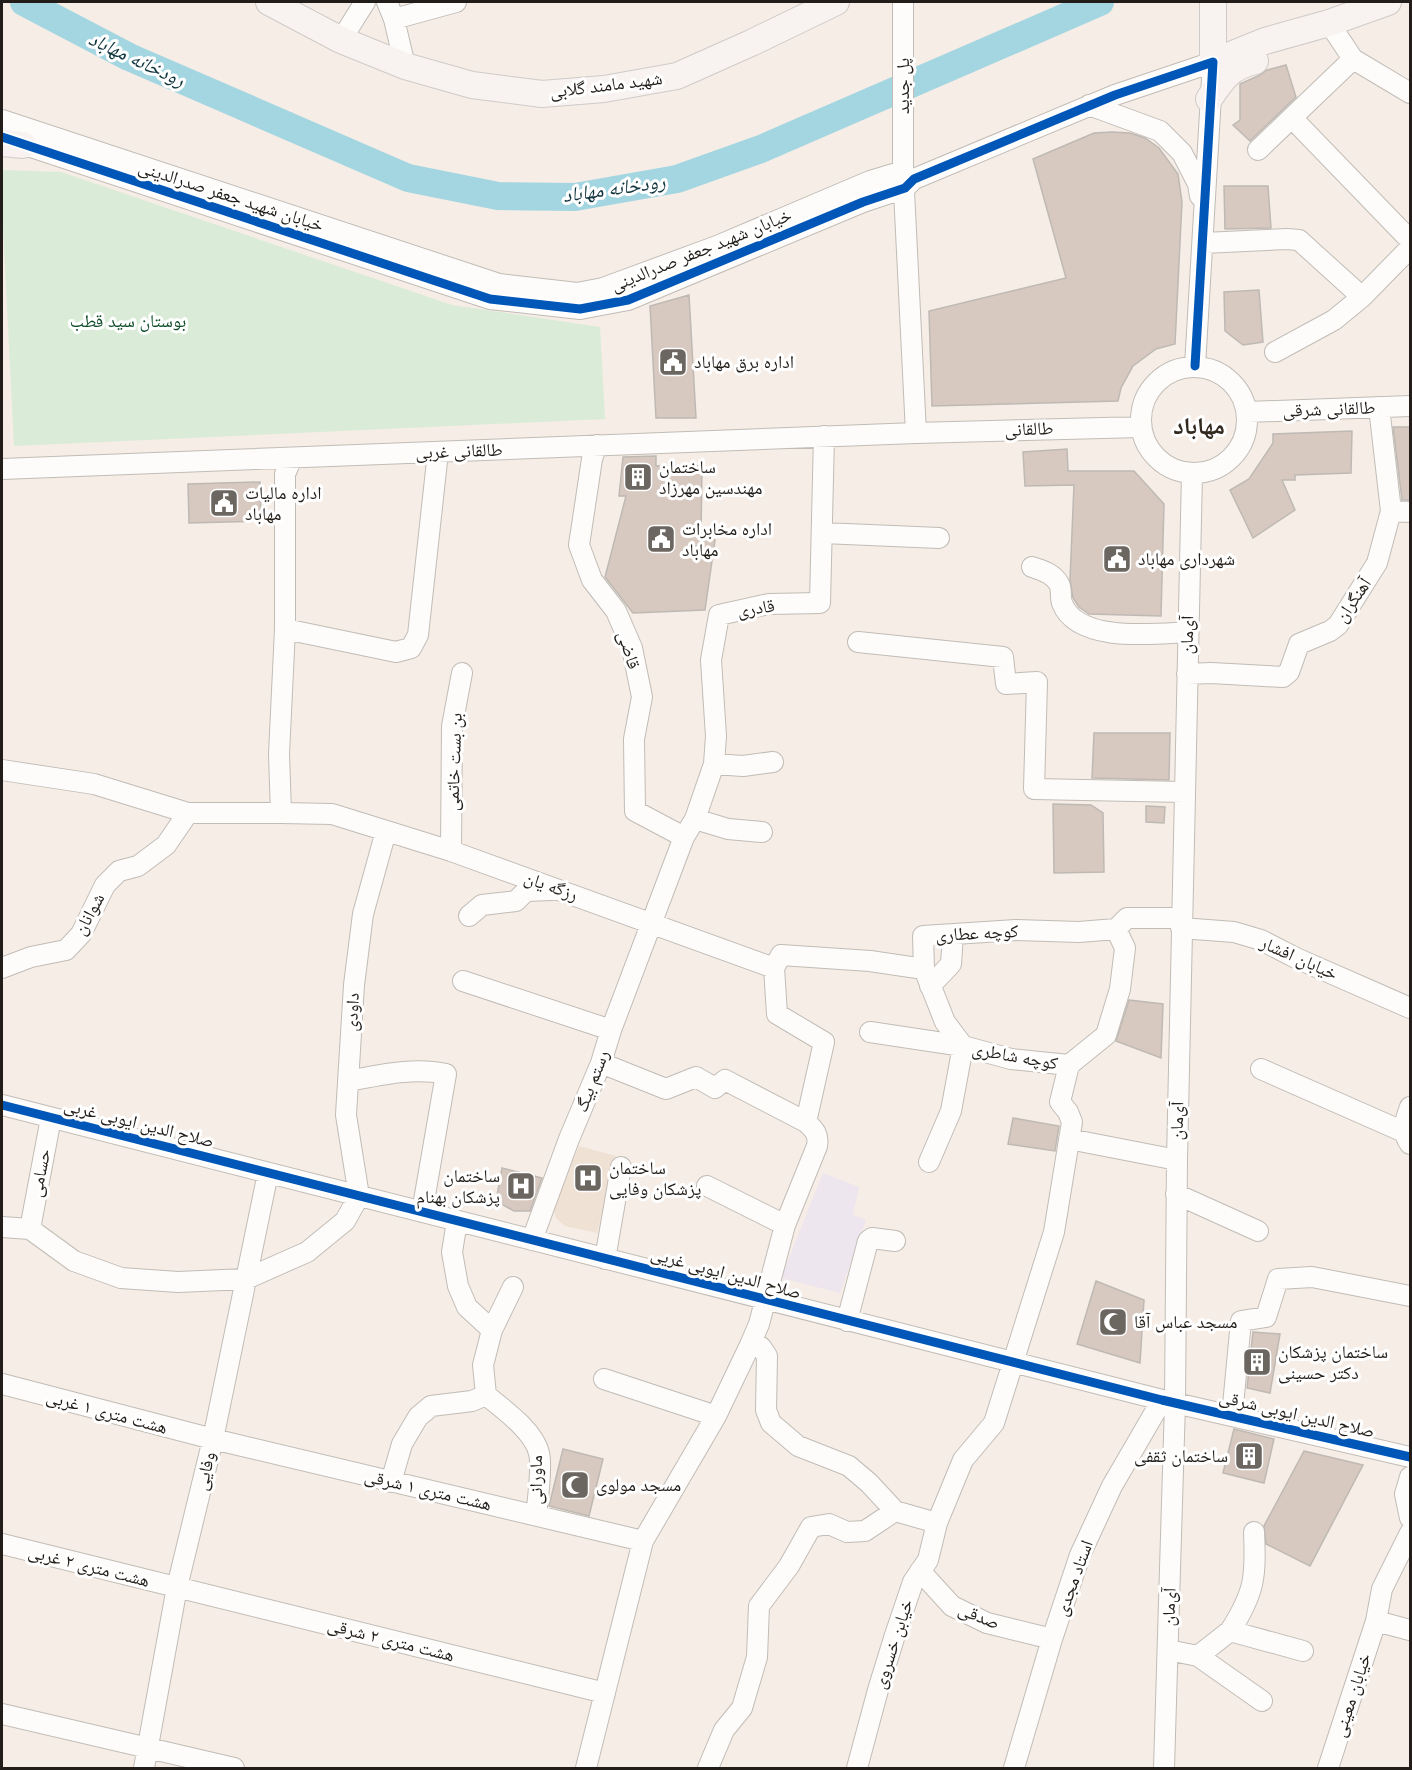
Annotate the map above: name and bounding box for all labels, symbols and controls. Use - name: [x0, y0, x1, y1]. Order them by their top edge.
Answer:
- water label: رودخانه مهاباد: [84, 25, 190, 94]
- street label: پل جدید: [891, 58, 915, 114]
- street label: شهید مامند گلابی: [548, 66, 664, 104]
- street label: خیابان شهید جعفر صدرالدینی: [135, 155, 327, 237]
- water label: رودخانه مهاباد: [561, 168, 667, 209]
- street label: خیابان شهید جعفر صدرالدینی: [607, 203, 795, 297]
- park label: بوستان سید قطب: [70, 309, 186, 333]
- public building icon: اداره برق مهاباد: [657, 346, 689, 378]
- place label: اداره برق مهاباد: [694, 350, 794, 374]
- street label: طالقانی شرقی: [1282, 395, 1376, 423]
- district label: مهاباد: [1173, 410, 1225, 442]
- street label: طالقانی: [1004, 416, 1054, 442]
- street label: طالقانی غربی: [415, 437, 503, 465]
- place label: ساختمان مهندسین مهرزاد: [659, 455, 762, 500]
- building icon: ساختمان مهندسین مهرزاد: [622, 461, 654, 493]
- place label: اداره مالیات مهاباد: [245, 481, 321, 526]
- public building icon: اداره مالیات مهاباد: [208, 487, 240, 519]
- place label: اداره مخابرات مهاباد: [682, 517, 772, 562]
- public building icon: اداره مخابرات مهاباد: [645, 523, 677, 555]
- public building icon: شهرداری مهاباد: [1101, 543, 1133, 575]
- place label: شهرداری مهاباد: [1138, 547, 1235, 571]
- street label: آهنگران: [1329, 573, 1377, 627]
- street label: قادری: [736, 593, 776, 623]
- street label: آی‌مان: [1175, 615, 1199, 655]
- street label: قاضی: [612, 628, 646, 672]
- street label: بن بست خاتمی: [440, 712, 468, 812]
- street label: رزگه یان: [521, 865, 581, 907]
- street label: شوانان: [68, 889, 110, 939]
- street label: کوچه عطاری: [935, 919, 1020, 947]
- street label: خیابان افشار: [1256, 930, 1342, 986]
- street label: داودی: [339, 992, 365, 1032]
- street label: کوچه شاطری: [970, 1037, 1060, 1075]
- street label: رستم بیگ: [569, 1046, 615, 1116]
- street label: صلاح الدین ایوبی غربی: [62, 1093, 216, 1153]
- street label: آی‌مان: [1165, 1101, 1189, 1141]
- street label: حسامی: [24, 1147, 56, 1199]
- place label: ساختمان پزشکان وفایی: [609, 1156, 701, 1201]
- hospital icon: ساختمان پزشکان وفایی: [572, 1162, 604, 1194]
- place label: ساختمان پزشکان بهنام: [416, 1164, 500, 1209]
- hospital icon: ساختمان پزشکان بهنام: [505, 1170, 537, 1202]
- street label: صلاح الدین ایوبی غریی: [648, 1241, 804, 1305]
- mosque icon: مسجد عباس آقا: [1097, 1306, 1129, 1338]
- place label: مسجد عباس آقا: [1134, 1310, 1237, 1334]
- place label: ساختمان پزشکان دکتر حسینی: [1278, 1340, 1388, 1385]
- building icon: ساختمان پزشکان دکتر حسینی: [1241, 1346, 1273, 1378]
- street label: هشت متری ۱ غربی: [44, 1384, 170, 1440]
- street label: صلاح الدین ایوبی شرقی: [1217, 1384, 1377, 1444]
- building icon: ساختمان ثقفی: [1233, 1440, 1265, 1472]
- place label: ساختمان ثقفی: [1134, 1444, 1228, 1468]
- street label: وفایی: [189, 1449, 221, 1493]
- street label: ماورانی: [524, 1455, 548, 1505]
- street label: هشت متری ۱ شرقی: [362, 1464, 494, 1516]
- mosque icon: مسجد مولوی: [559, 1469, 591, 1501]
- place label: مسجد مولوی: [596, 1473, 681, 1497]
- street label: استاد مجدی: [1049, 1537, 1099, 1619]
- street label: هشت متری ۲ غربی: [26, 1539, 152, 1593]
- street label: آی‌مان: [1156, 1587, 1182, 1627]
- street label: خیابن خسروی: [867, 1596, 919, 1692]
- street label: صدقی: [955, 1597, 1003, 1635]
- street label: هشت متری ۲ شرقی: [325, 1613, 457, 1667]
- street label: خیابان معینی: [1327, 1650, 1377, 1740]

